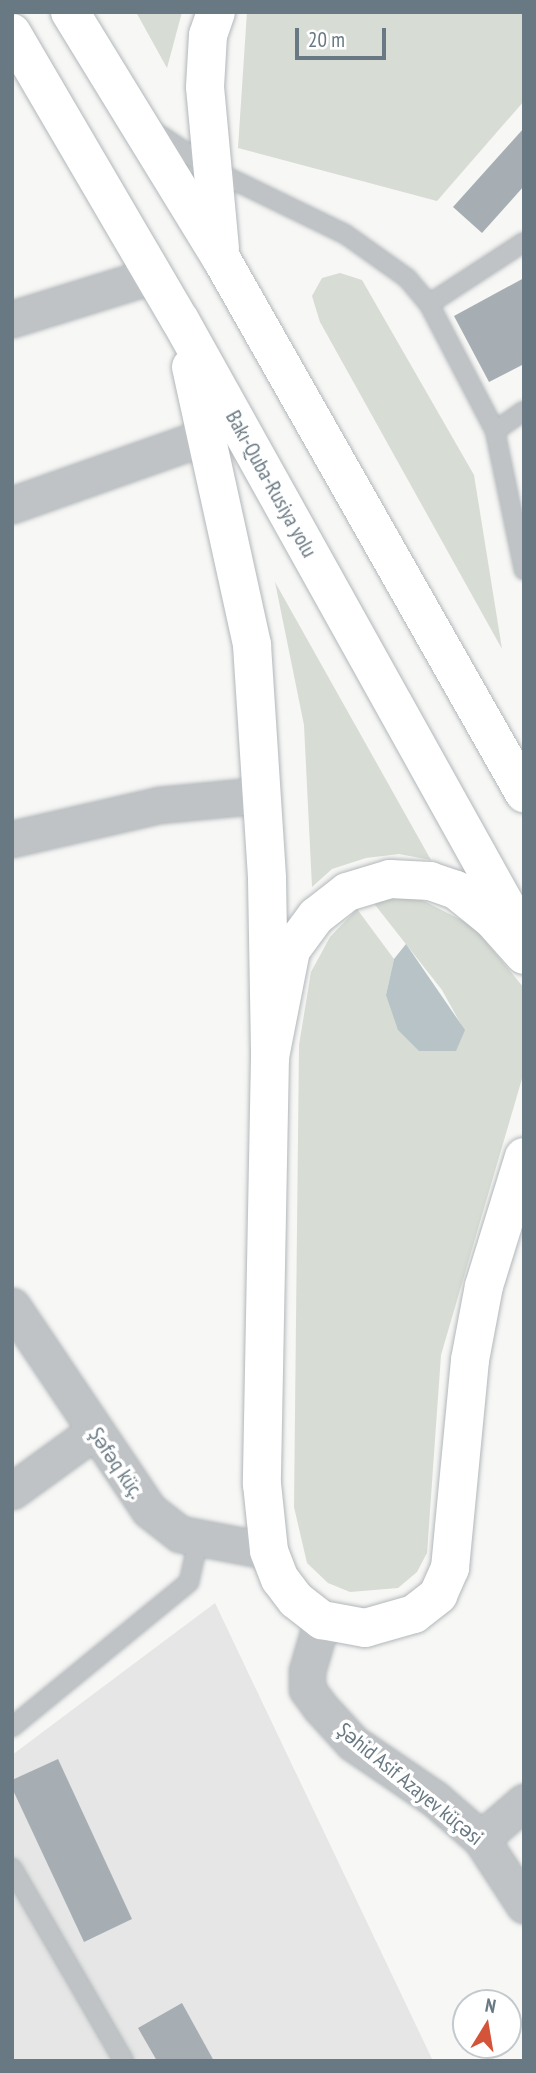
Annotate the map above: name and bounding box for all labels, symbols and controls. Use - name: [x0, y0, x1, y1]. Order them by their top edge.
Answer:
- scale bar: [298, 14, 389, 58]
- text: 20 m: [308, 26, 345, 53]
- street label: Bakı-Quba-Rusiya yolu: [220, 406, 322, 562]
- street label: Şəfəq küç.: [83, 1423, 149, 1503]
- street label: Şəhid Asif Azayev küçəsi: [331, 1717, 489, 1851]
- north arrow: [452, 1989, 522, 2059]
- text: N: [483, 1993, 498, 2018]

